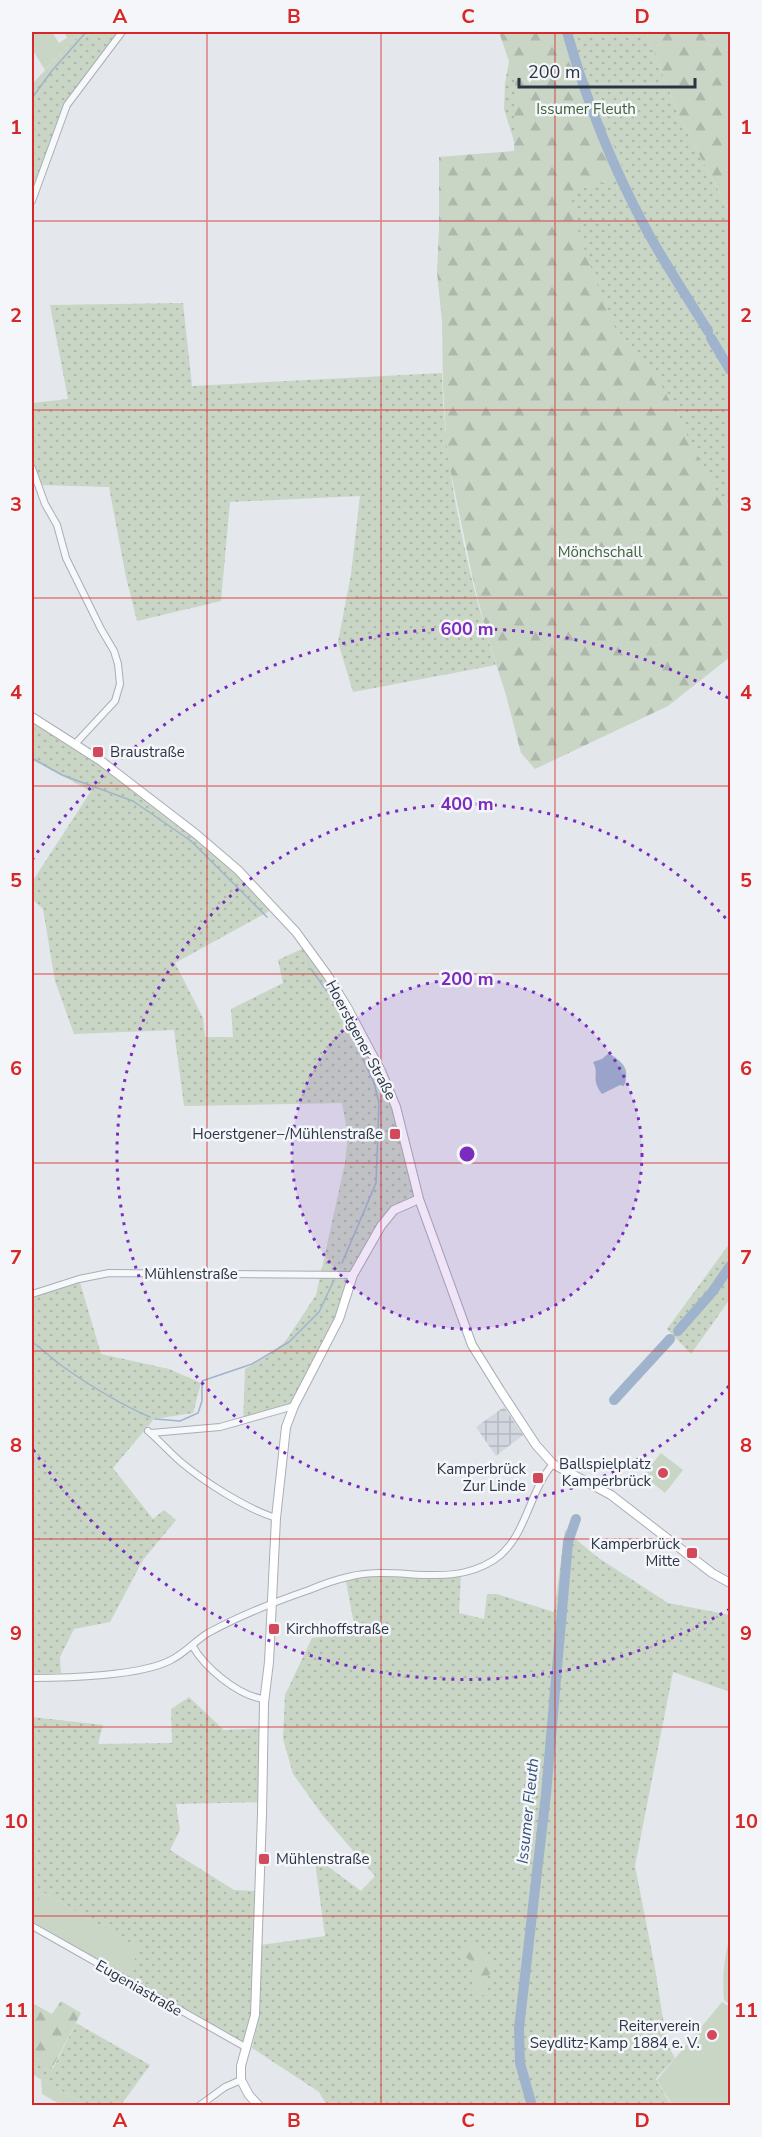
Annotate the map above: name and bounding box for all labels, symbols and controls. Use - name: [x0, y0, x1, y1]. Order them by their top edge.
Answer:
- text: A: [113, 3, 128, 30]
- text: B: [287, 3, 301, 30]
- text: C: [461, 3, 475, 30]
- text: D: [634, 3, 650, 30]
- scale bar: [519, 51, 694, 89]
- text: 200 m: [528, 60, 580, 84]
- park label: Issumer Fleuth: [536, 99, 636, 119]
- text: 1: [10, 114, 22, 141]
- text: 1: [740, 114, 752, 141]
- text: 2: [10, 302, 22, 329]
- text: 2: [740, 302, 752, 329]
- text: 3: [10, 491, 22, 518]
- text: 3: [740, 491, 752, 518]
- park label: Mönchschall: [558, 542, 643, 562]
- text: 600 m: [440, 617, 494, 641]
- text: 4: [10, 679, 22, 706]
- text: 4: [740, 679, 752, 706]
- place label: Braustraße: [110, 742, 185, 762]
- marker: Braustraße: [91, 745, 105, 759]
- text: 400 m: [440, 792, 494, 816]
- text: 5: [10, 867, 22, 894]
- text: 5: [740, 867, 752, 894]
- text: 200 m: [440, 967, 494, 991]
- street label: Hoerstgener Straße: [321, 977, 401, 1103]
- text: 6: [10, 1055, 22, 1082]
- text: 6: [740, 1055, 752, 1082]
- place label: Hoerstgener−/Mühlenstraße: [192, 1124, 383, 1144]
- marker: Hoerstgener−/Mühlenstraße: [388, 1127, 402, 1141]
- centre of rings: [457, 1144, 477, 1164]
- text: 7: [10, 1244, 22, 1271]
- text: 7: [740, 1244, 752, 1271]
- street label: Mühlenstraße: [144, 1264, 238, 1284]
- text: 8: [10, 1432, 22, 1459]
- text: 8: [740, 1432, 752, 1459]
- place label: Ballspielplatz Kamperbrück: [559, 1454, 651, 1491]
- place label: Kamperbrück Zur Linde: [437, 1459, 526, 1496]
- marker: Ballspielplatz Kamperbrück: [656, 1466, 670, 1480]
- marker: Kamperbrück Zur Linde: [531, 1471, 545, 1485]
- place label: Kamperbrück Mitte: [591, 1534, 680, 1571]
- marker: Kamperbrück Mitte: [685, 1546, 699, 1560]
- place label: Kirchhoffstraße: [286, 1619, 389, 1639]
- text: 9: [10, 1620, 22, 1647]
- text: 9: [740, 1620, 752, 1647]
- marker: Kirchhoffstraße: [267, 1622, 281, 1636]
- water label: Issumer Fleuth: [512, 1757, 544, 1865]
- text: 10: [4, 1808, 28, 1835]
- text: 10: [734, 1808, 758, 1835]
- place label: Mühlenstraße: [276, 1849, 369, 1869]
- marker: Mühlenstraße: [257, 1852, 271, 1866]
- street label: Eugeniastraße: [92, 1955, 186, 2021]
- text: 11: [4, 1997, 28, 2024]
- text: 11: [734, 1997, 758, 2024]
- place label: Reiterverein Seydlitz-Kamp 1884 e. V.: [530, 2016, 700, 2053]
- marker: Reiterverein Seydlitz-Kamp 1884 e. V.: [705, 2028, 719, 2042]
- text: A: [113, 2107, 128, 2134]
- text: B: [287, 2107, 301, 2134]
- text: C: [461, 2107, 475, 2134]
- text: D: [634, 2107, 650, 2134]

